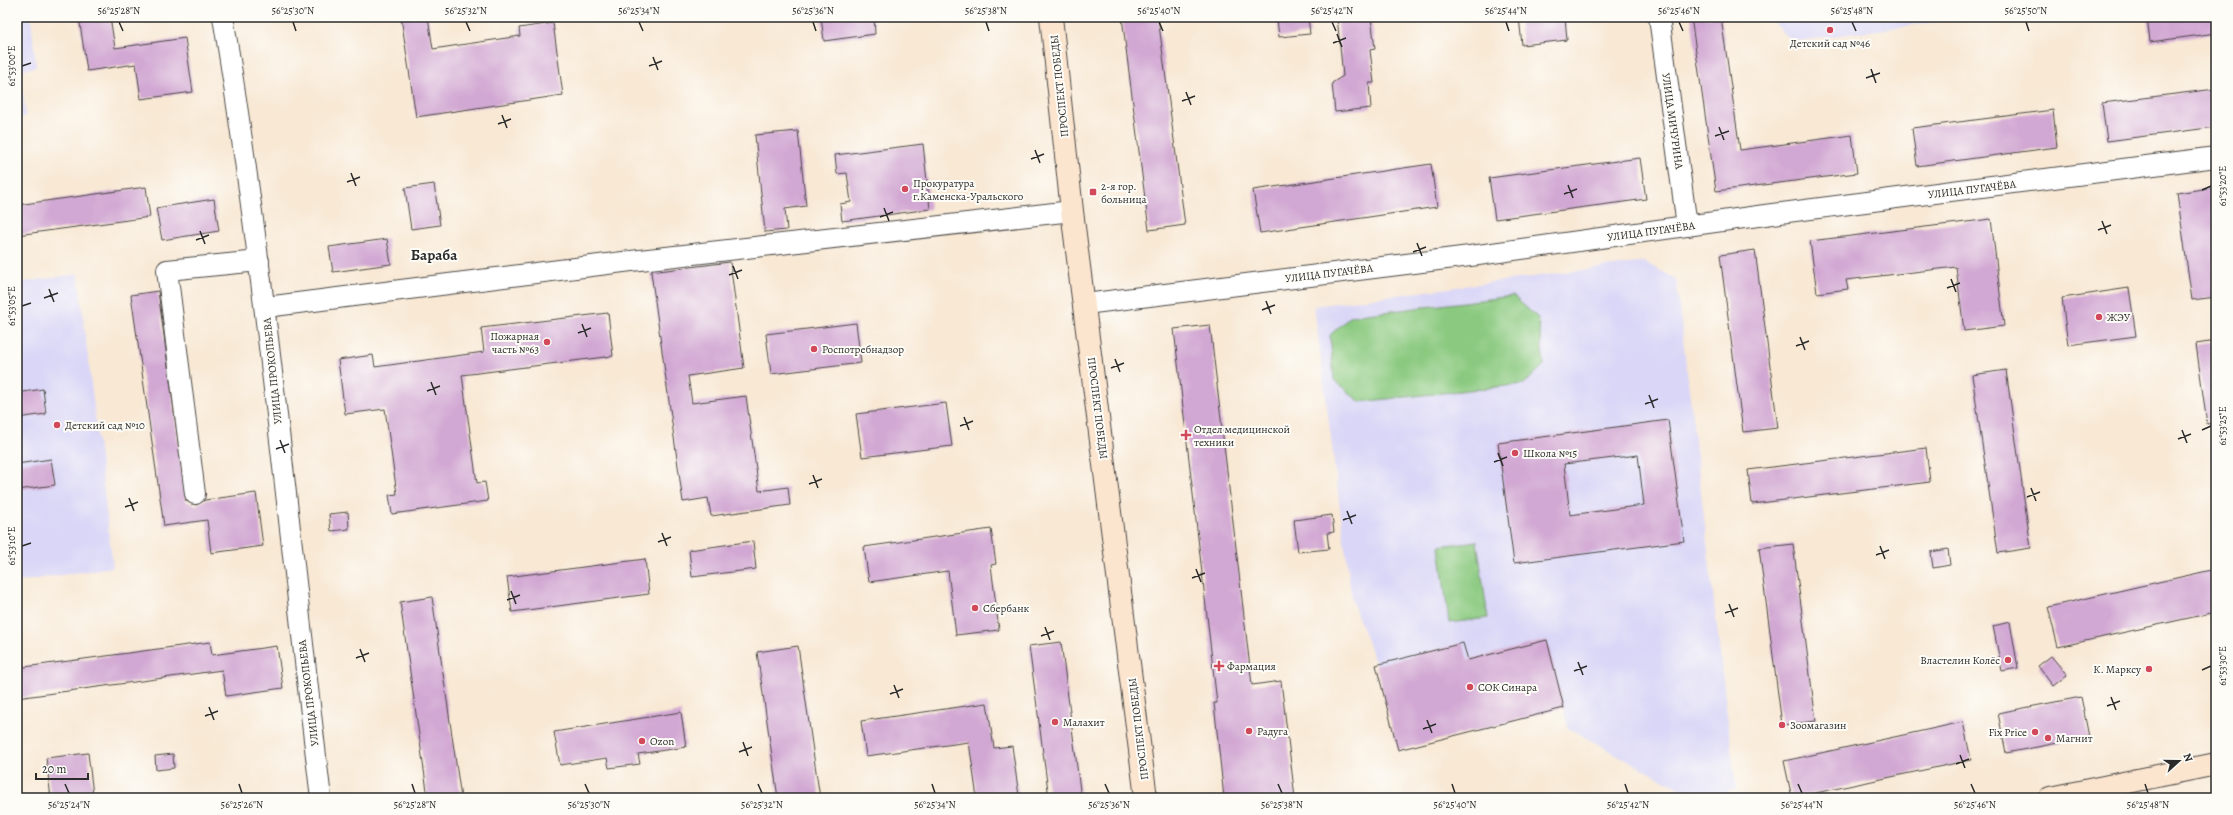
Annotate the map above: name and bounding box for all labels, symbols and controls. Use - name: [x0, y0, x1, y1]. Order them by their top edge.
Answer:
- text: 56°25'28"N: [98, 4, 140, 17]
- text: 56°25'30"N: [272, 4, 314, 17]
- text: 56°25'32"N: [445, 4, 487, 17]
- text: 56°25'34"N: [618, 4, 660, 17]
- text: 56°25'36"N: [792, 4, 834, 17]
- text: 56°25'38"N: [965, 4, 1007, 17]
- text: 56°25'40"N: [1138, 4, 1180, 17]
- text: 56°25'42"N: [1311, 4, 1353, 17]
- text: 56°25'44"N: [1485, 4, 1527, 17]
- text: 56°25'46"N: [1658, 4, 1700, 17]
- text: 56°25'48"N: [1831, 4, 1873, 17]
- text: 56°25'50"N: [2005, 4, 2047, 17]
- marker: Детский сад №46: [1825, 25, 1835, 35]
- street label: ПРОСПЕКТ ПОБЕДЫ: [1047, 34, 1072, 138]
- place label: Детский сад №46: [1790, 36, 1870, 51]
- text: 61°53'00"E: [5, 46, 18, 86]
- street label: УЛИЦА МИЧУРИНА: [1658, 72, 1687, 171]
- text: 61°53'20"E: [2216, 166, 2229, 206]
- place label: Прокуратура г.Каменска-Уральского: [913, 176, 1024, 204]
- street label: УЛИЦА ПУГАЧЁВА: [1927, 177, 2017, 202]
- place label: 2-я гор. больница: [1101, 179, 1148, 207]
- marker: Прокуратура г.Каменска-Уральского: [900, 184, 910, 194]
- marker: 2-я гор. больница: [1088, 187, 1098, 197]
- street label: УЛИЦА ПУГАЧЁВА: [1606, 218, 1696, 245]
- district label: Бараба: [411, 245, 458, 265]
- street label: УЛИЦА ПУГАЧЁВА: [1284, 261, 1374, 286]
- text: 61°53'05"E: [5, 286, 18, 326]
- place label: ЖЭУ: [2107, 310, 2131, 325]
- marker: ЖЭУ: [2094, 312, 2104, 322]
- street label: УЛИЦА ПРОКОПЬЕВА: [259, 316, 286, 425]
- place label: Пожарная часть №63: [490, 329, 539, 357]
- marker: Пожарная часть №63: [542, 337, 552, 347]
- place label: Роспотребнадзор: [822, 342, 904, 357]
- marker: Роспотребнадзор: [809, 344, 819, 354]
- street label: ПРОСПЕКТ ПОБЕДЫ: [1084, 356, 1111, 460]
- text: 61°53'25"E: [2216, 406, 2229, 446]
- place label: Детский сад №10: [65, 418, 145, 433]
- marker: Детский сад №10: [52, 420, 62, 430]
- place label: Отдел медицинской техники: [1194, 422, 1290, 450]
- marker: Отдел медицинской техники: [1181, 430, 1191, 440]
- place label: Школа №15: [1523, 446, 1578, 461]
- marker: Школа №15: [1510, 448, 1520, 458]
- text: 61°53'10"E: [5, 526, 18, 565]
- place label: Сбербанк: [983, 601, 1030, 616]
- marker: Сбербанк: [970, 603, 980, 613]
- street label: УЛИЦА ПРОКОПЬЕВА: [294, 638, 322, 747]
- text: 61°53'30"E: [2216, 646, 2229, 686]
- place label: Властелин Колёс: [1920, 653, 2000, 668]
- marker: Властелин Колёс: [2003, 655, 2013, 665]
- place label: Фармация: [1227, 659, 1276, 674]
- marker: Фармация: [1214, 661, 1224, 671]
- place label: К. Марксу: [2093, 662, 2142, 677]
- marker: К. Марксу: [2144, 664, 2154, 674]
- street label: ПРОСПЕКТ ПОБЕДЫ: [1125, 677, 1152, 781]
- place label: СОК Синара: [1478, 680, 1538, 695]
- marker: СОК Синара: [1465, 682, 1475, 692]
- place label: Малахит: [1063, 715, 1105, 730]
- marker: Малахит: [1050, 717, 1060, 727]
- place label: Зоомагазин: [1790, 718, 1847, 733]
- marker: Зоомагазин: [1777, 720, 1787, 730]
- place label: Радуга: [1257, 724, 1289, 739]
- place label: Fix Price: [1988, 725, 2027, 740]
- marker: Радуга: [1244, 726, 1254, 736]
- marker: Fix Price: [2030, 727, 2040, 737]
- place label: Магнит: [2056, 731, 2093, 746]
- marker: Магнит: [2043, 733, 2053, 743]
- place label: Ozon: [650, 734, 674, 749]
- marker: Ozon: [637, 736, 647, 746]
- north arrow: [2159, 741, 2199, 781]
- text: N: [2179, 751, 2196, 764]
- scale bar: [36, 755, 88, 781]
- text: 20 m: [42, 761, 66, 777]
- text: 56°25'24"N: [48, 798, 90, 811]
- text: 56°25'26"N: [221, 798, 263, 811]
- text: 56°25'28"N: [394, 798, 436, 811]
- text: 56°25'30"N: [568, 798, 610, 811]
- text: 56°25'32"N: [741, 798, 783, 811]
- text: 56°25'34"N: [914, 798, 956, 811]
- text: 56°25'36"N: [1088, 798, 1130, 811]
- text: 56°25'38"N: [1261, 798, 1303, 811]
- text: 56°25'40"N: [1434, 798, 1476, 811]
- text: 56°25'42"N: [1607, 798, 1649, 811]
- text: 56°25'44"N: [1781, 798, 1823, 811]
- text: 56°25'46"N: [1954, 798, 1996, 811]
- text: 56°25'48"N: [2127, 798, 2169, 811]

